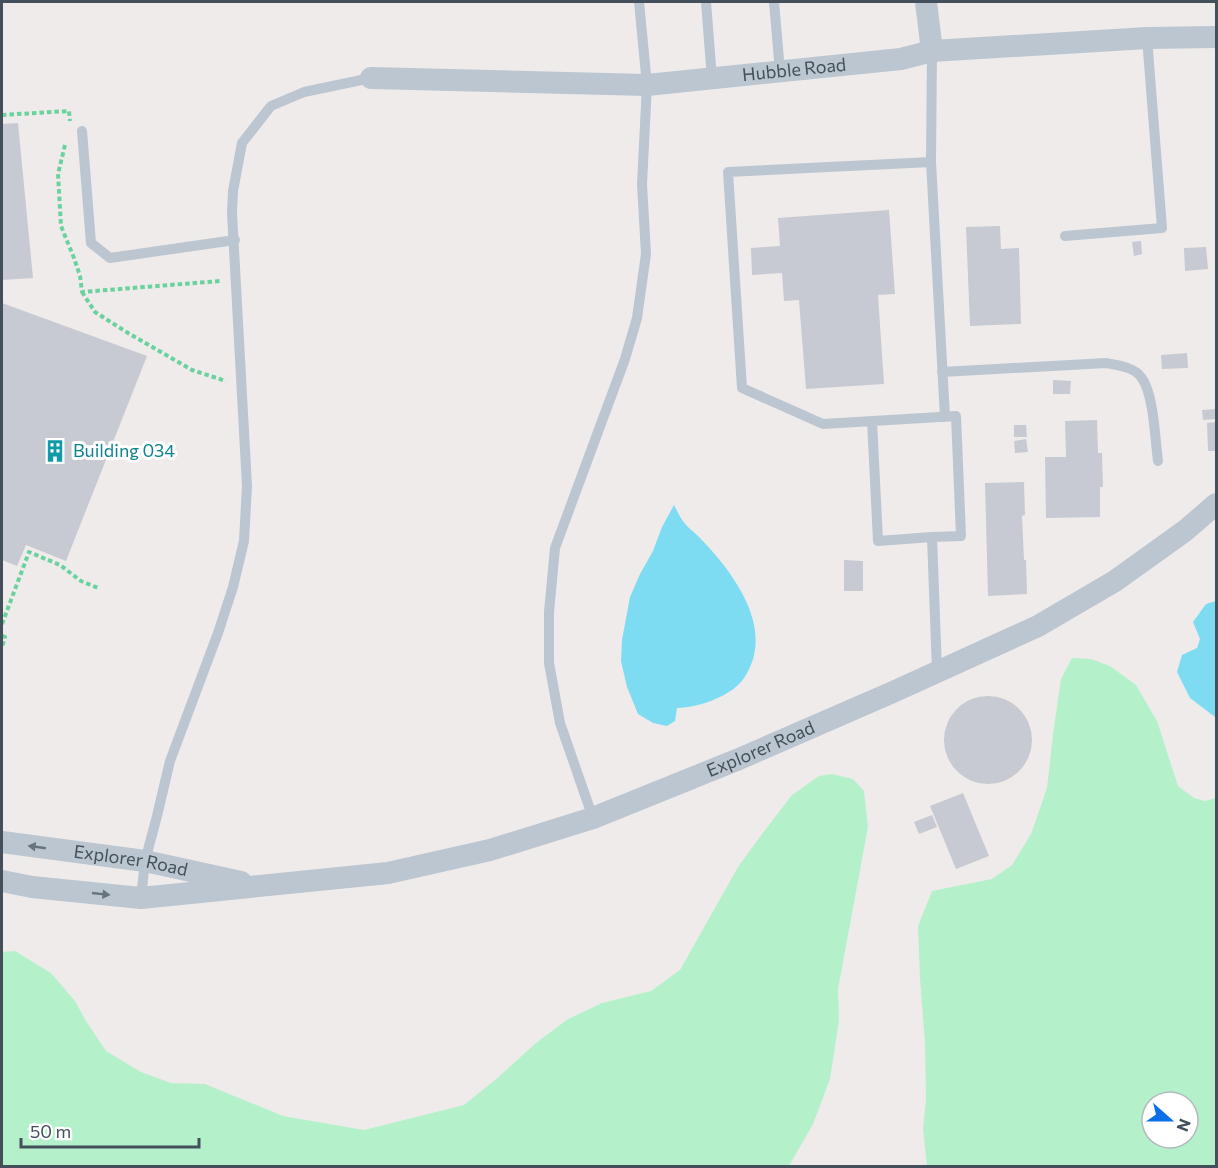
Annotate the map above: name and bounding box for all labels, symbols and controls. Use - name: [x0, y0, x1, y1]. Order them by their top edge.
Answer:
- street label: Hubble Road: [741, 53, 847, 85]
- building icon: Building 034: [42, 438, 68, 464]
- place label: Building 034: [73, 439, 175, 461]
- street label: Explorer Road: [703, 716, 818, 781]
- street label: Explorer Road: [72, 840, 190, 880]
- one-way arrow: [28, 842, 47, 852]
- one-way arrow: [92, 889, 111, 899]
- north arrow: [1140, 1090, 1200, 1150]
- scale bar: [21, 1111, 200, 1149]
- text: N: [1173, 1117, 1195, 1135]
- text: 50 m: [30, 1120, 71, 1142]

